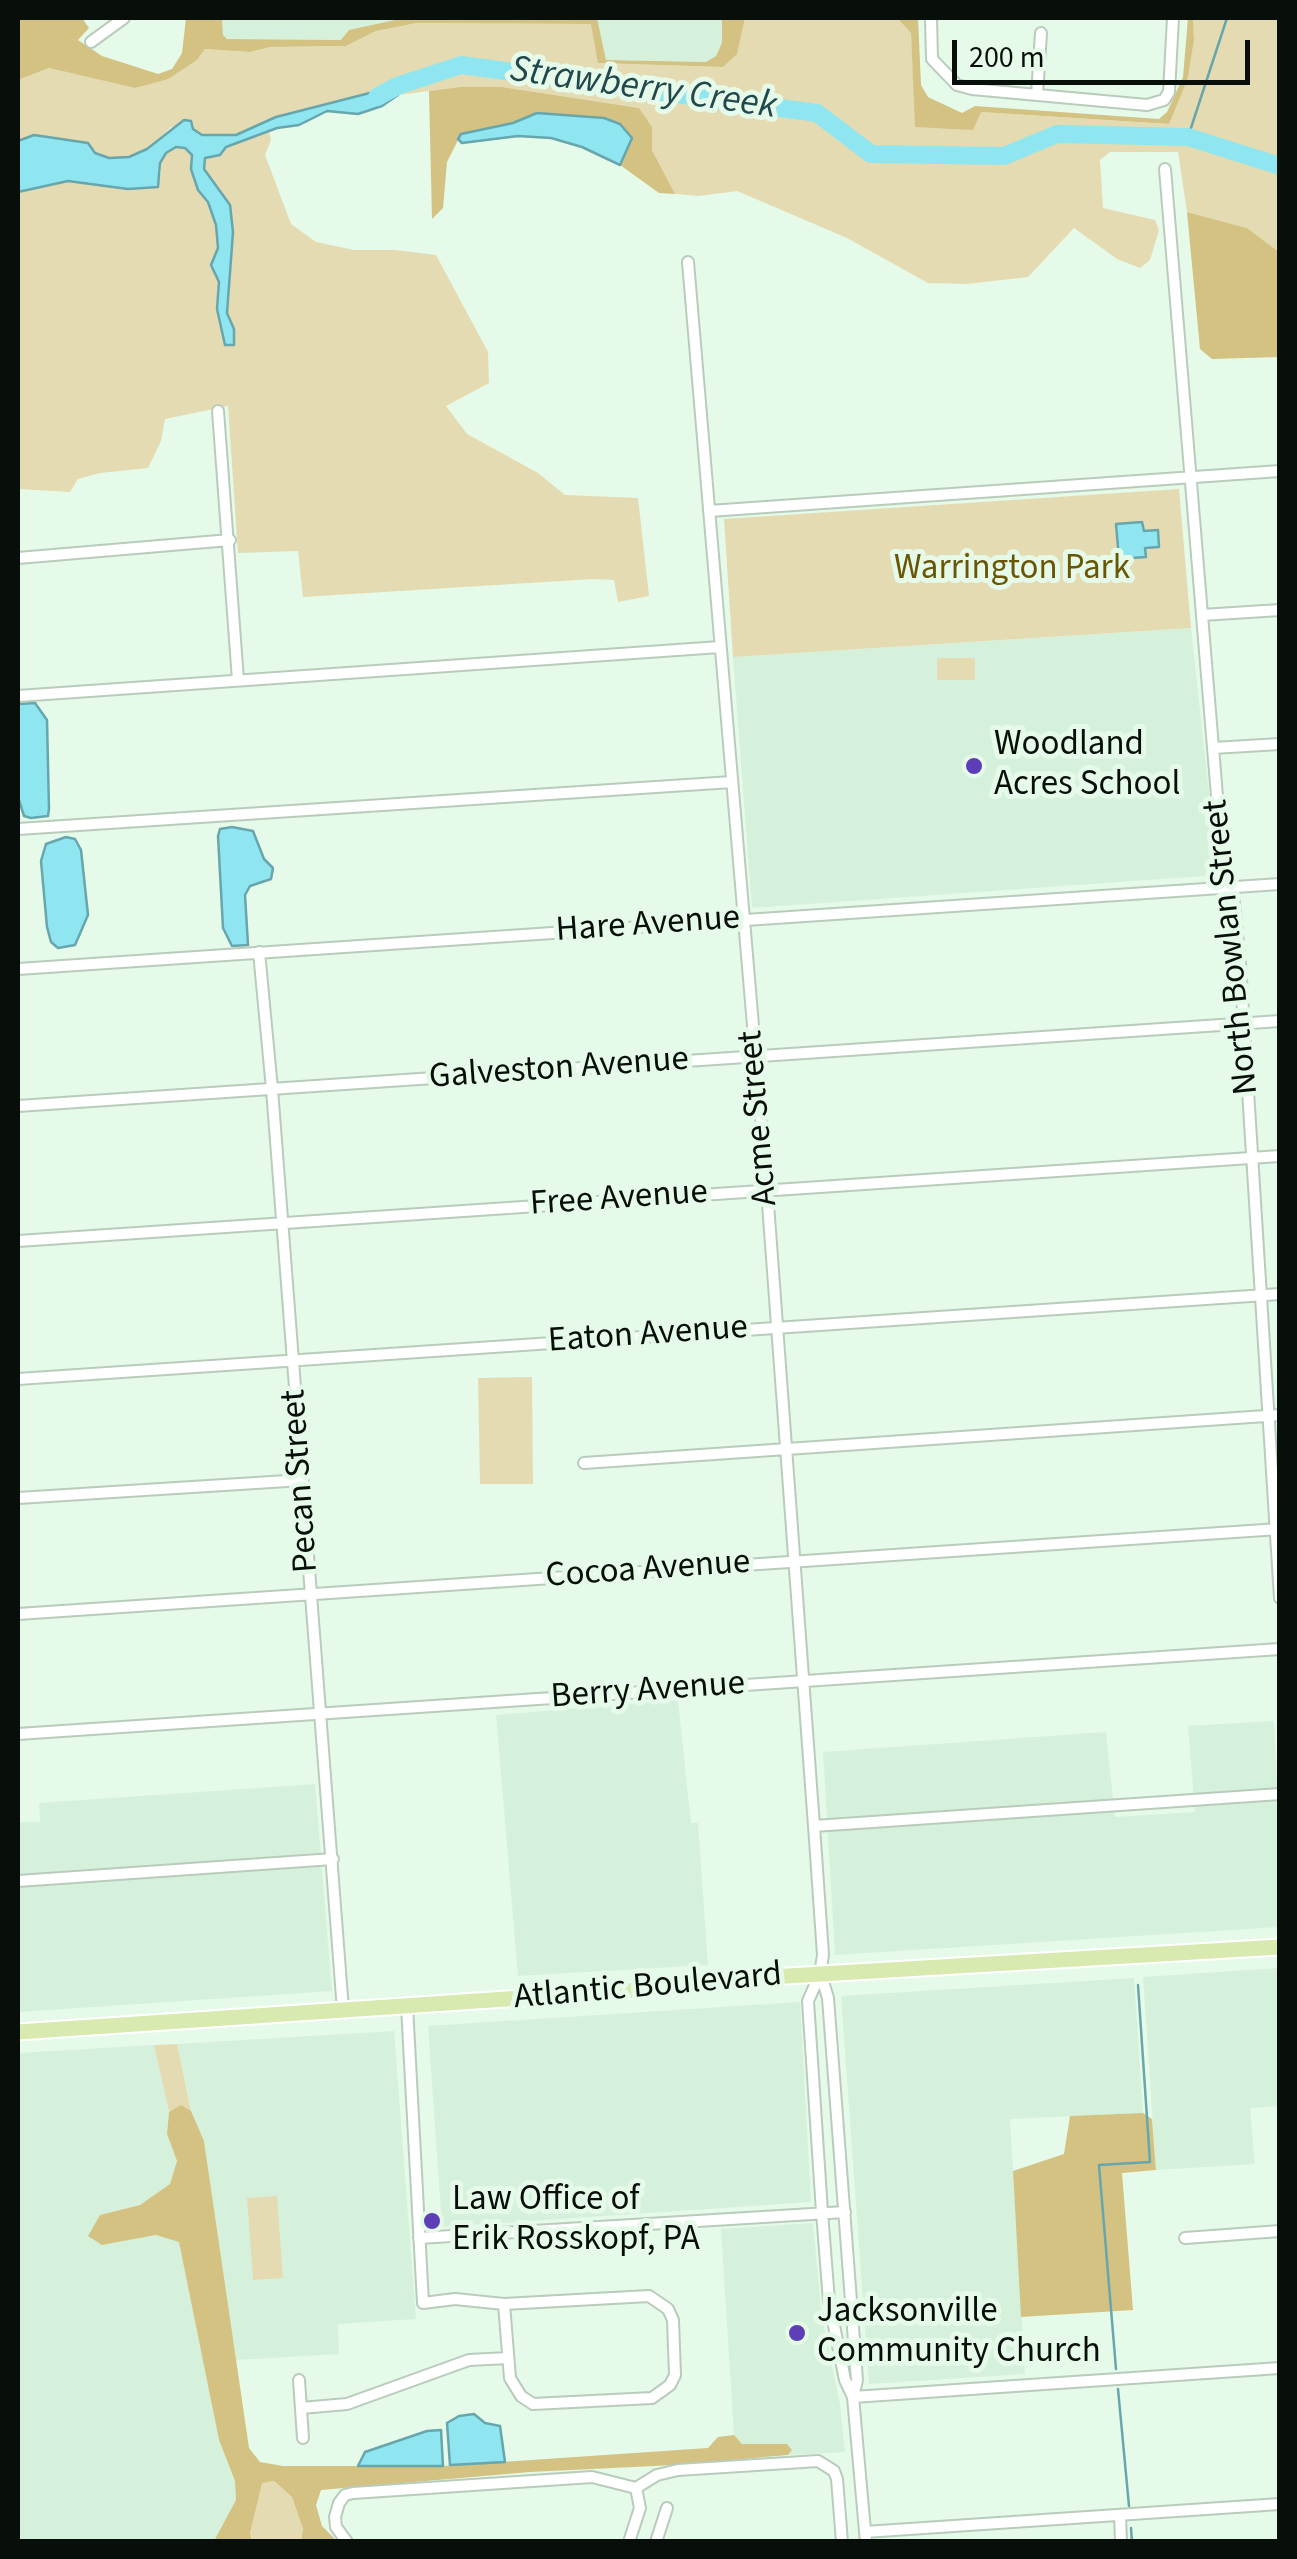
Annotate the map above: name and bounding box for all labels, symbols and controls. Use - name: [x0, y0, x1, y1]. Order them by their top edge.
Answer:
- scale bar: [957, 20, 1254, 82]
- text: 200 m: [969, 36, 1045, 79]
- water label: Strawberry Creek: [507, 49, 779, 131]
- park label: Warrington Park: [894, 549, 1130, 591]
- place label: Woodland Acres School: [994, 725, 1180, 807]
- marker: Woodland Acres School: [963, 755, 985, 777]
- street label: North Bowlan Street: [1197, 797, 1269, 1097]
- street label: Hare Avenue: [555, 899, 741, 953]
- street label: Acme Street: [731, 1028, 789, 1208]
- street label: Galveston Avenue: [428, 1040, 690, 1100]
- street label: Free Avenue: [529, 1173, 709, 1227]
- street label: Eaton Avenue: [547, 1308, 749, 1364]
- street label: Pecan Street: [275, 1388, 329, 1574]
- street label: Cocoa Avenue: [544, 1543, 752, 1599]
- street label: Berry Avenue: [550, 1664, 746, 1720]
- street label: Atlantic Boulevard: [512, 1955, 784, 2021]
- place label: Law Office of Erik Rosskopf, PA: [452, 2180, 700, 2262]
- marker: Law Office of Erik Rosskopf, PA: [421, 2210, 443, 2232]
- place label: Jacksonville Community Church: [817, 2292, 1101, 2374]
- marker: Jacksonville Community Church: [786, 2322, 808, 2344]

